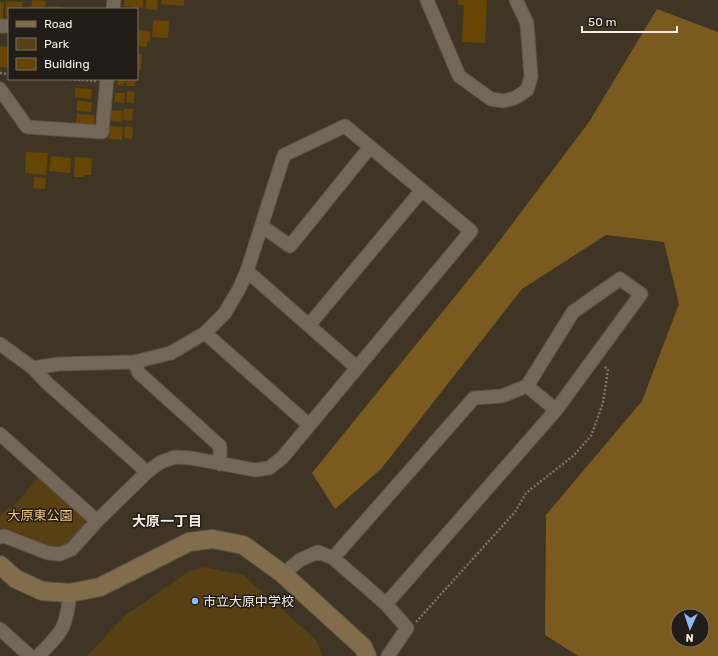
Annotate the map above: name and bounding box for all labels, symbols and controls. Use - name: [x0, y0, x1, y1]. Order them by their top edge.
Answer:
- legend: [8, 8, 138, 80]
- scale bar: [582, 8, 677, 34]
- text: 50 m: [588, 15, 616, 29]
- text: Road: [44, 17, 72, 31]
- text: Park: [44, 37, 70, 51]
- text: Building: [44, 57, 90, 71]
- park label: 大原東公園: [7, 508, 73, 523]
- district label: 大原一丁目: [132, 513, 202, 530]
- place label: 市立大原中学校: [203, 594, 294, 609]
- marker: 市立大原中学校: [190, 596, 200, 606]
- north arrow: [670, 608, 710, 648]
- text: N: [685, 631, 694, 644]

